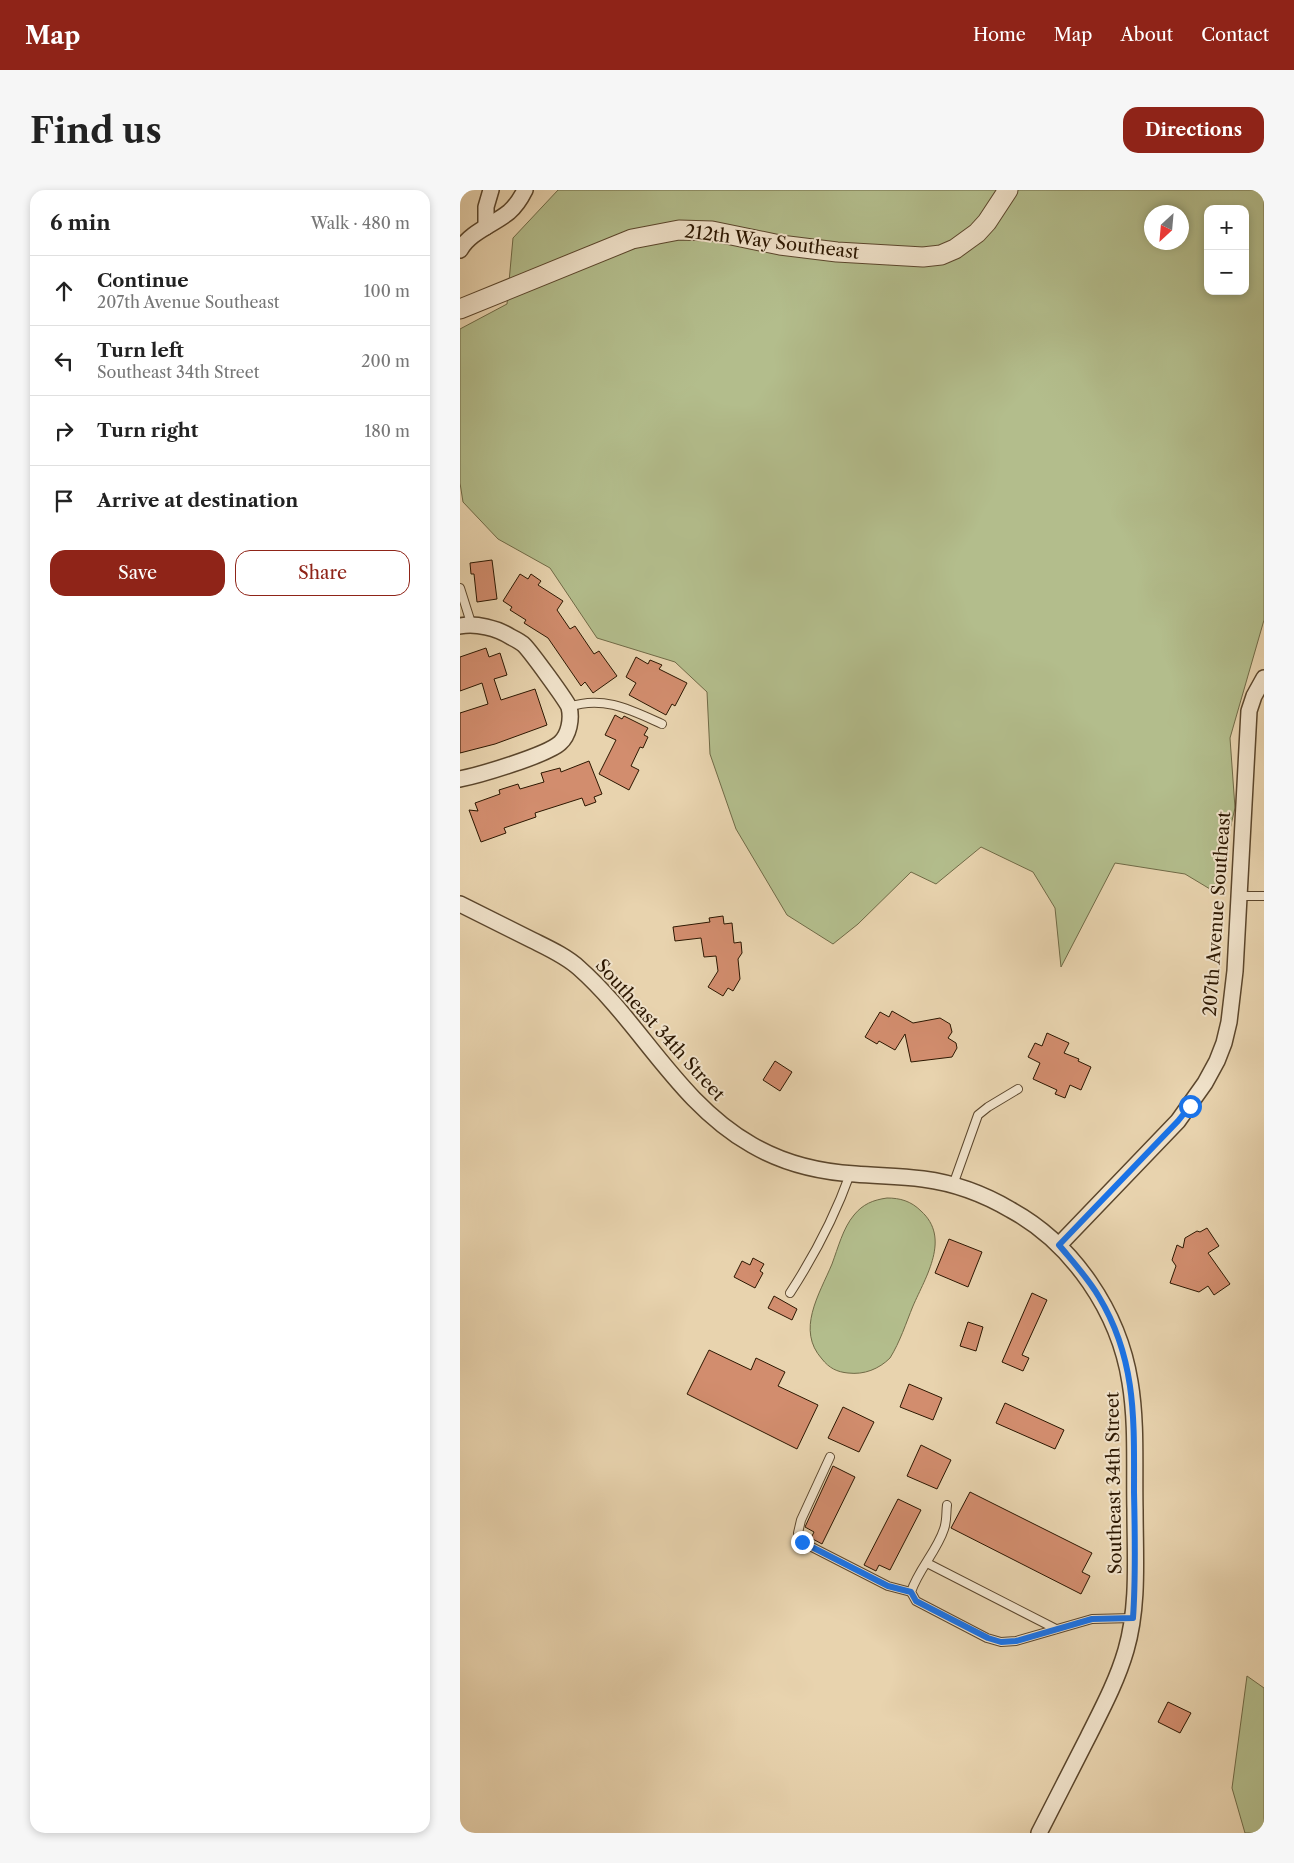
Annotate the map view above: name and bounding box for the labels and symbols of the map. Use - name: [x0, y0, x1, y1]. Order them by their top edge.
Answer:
- north arrow: [1144, 205, 1189, 250]
- street label: 212th Way Southeast: [684, 220, 861, 264]
- street label: 207th Avenue Southeast: [1199, 810, 1235, 1017]
- street label: Southeast 34th Street: [591, 955, 730, 1106]
- route start: [1179, 1095, 1202, 1118]
- street label: Southeast 34th Street: [1101, 1391, 1127, 1575]
- route end: [791, 1531, 814, 1554]

